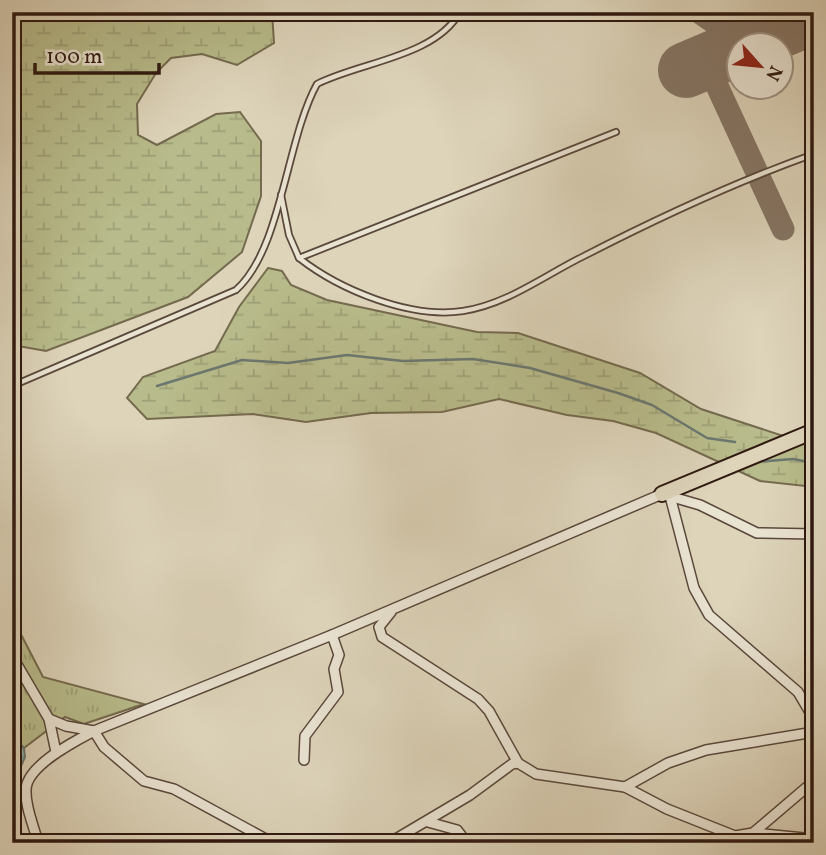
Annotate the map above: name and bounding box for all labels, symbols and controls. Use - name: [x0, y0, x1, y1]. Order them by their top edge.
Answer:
- scale bar: [35, 32, 159, 76]
- north arrow: [724, 32, 794, 102]
- text: 100 m: [46, 43, 103, 72]
- text: N: [759, 61, 788, 85]

